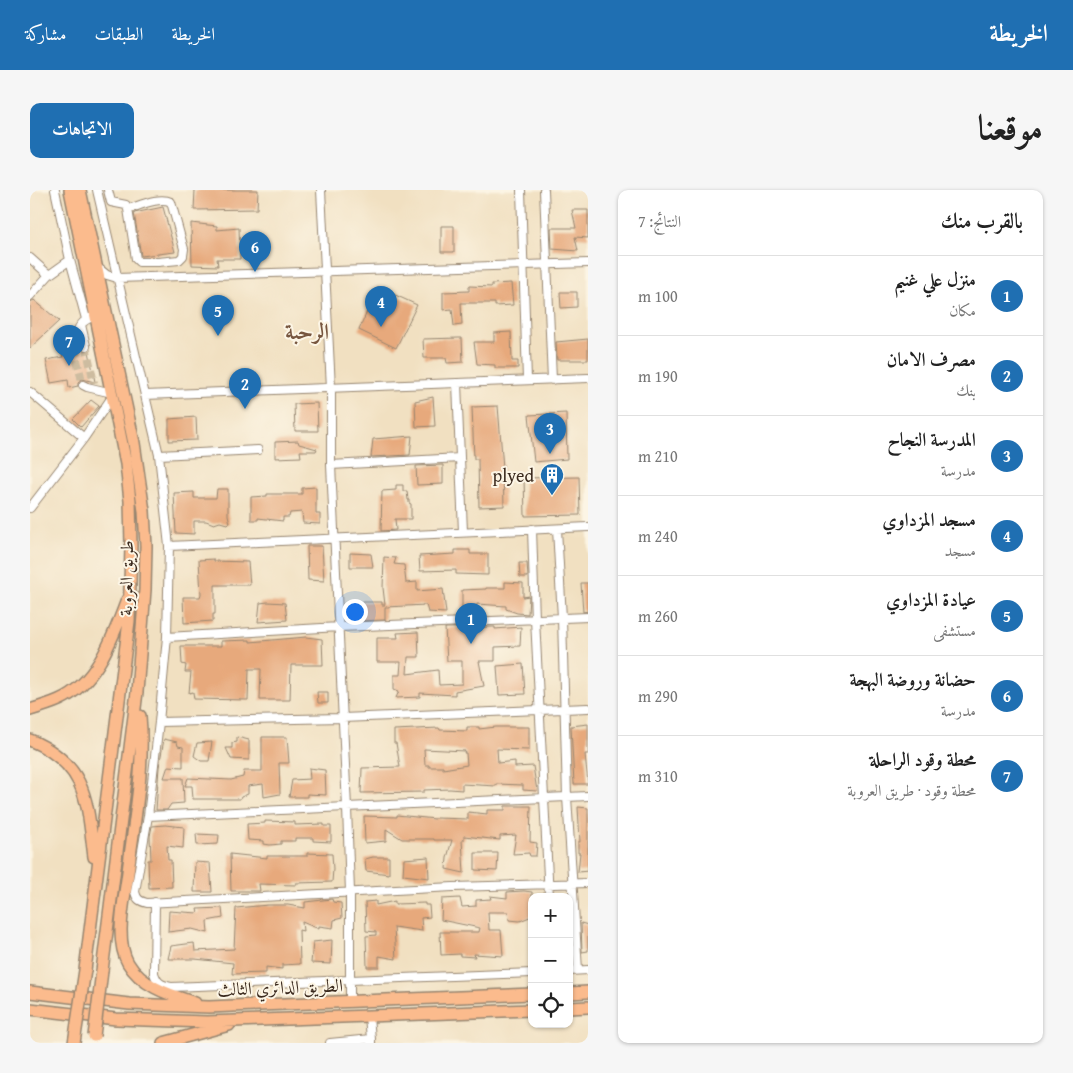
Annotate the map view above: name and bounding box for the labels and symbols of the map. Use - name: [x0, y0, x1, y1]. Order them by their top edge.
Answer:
- pin: 6: [239, 231, 271, 272]
- pin: 4: [365, 286, 397, 327]
- pin: 5: [202, 295, 234, 336]
- district label: الرحبة: [285, 315, 329, 347]
- pin: 7: [53, 325, 85, 366]
- pin: 2: [229, 368, 261, 409]
- pin: 3: [534, 413, 566, 454]
- place label: plyed: [493, 462, 534, 489]
- building icon: plyed: [539, 462, 565, 496]
- street label: طريق العروبة: [112, 540, 140, 616]
- your location: [342, 599, 368, 625]
- pin: 1: [455, 603, 487, 644]
- street label: الطريق الدائري الثالث: [217, 971, 343, 1005]

